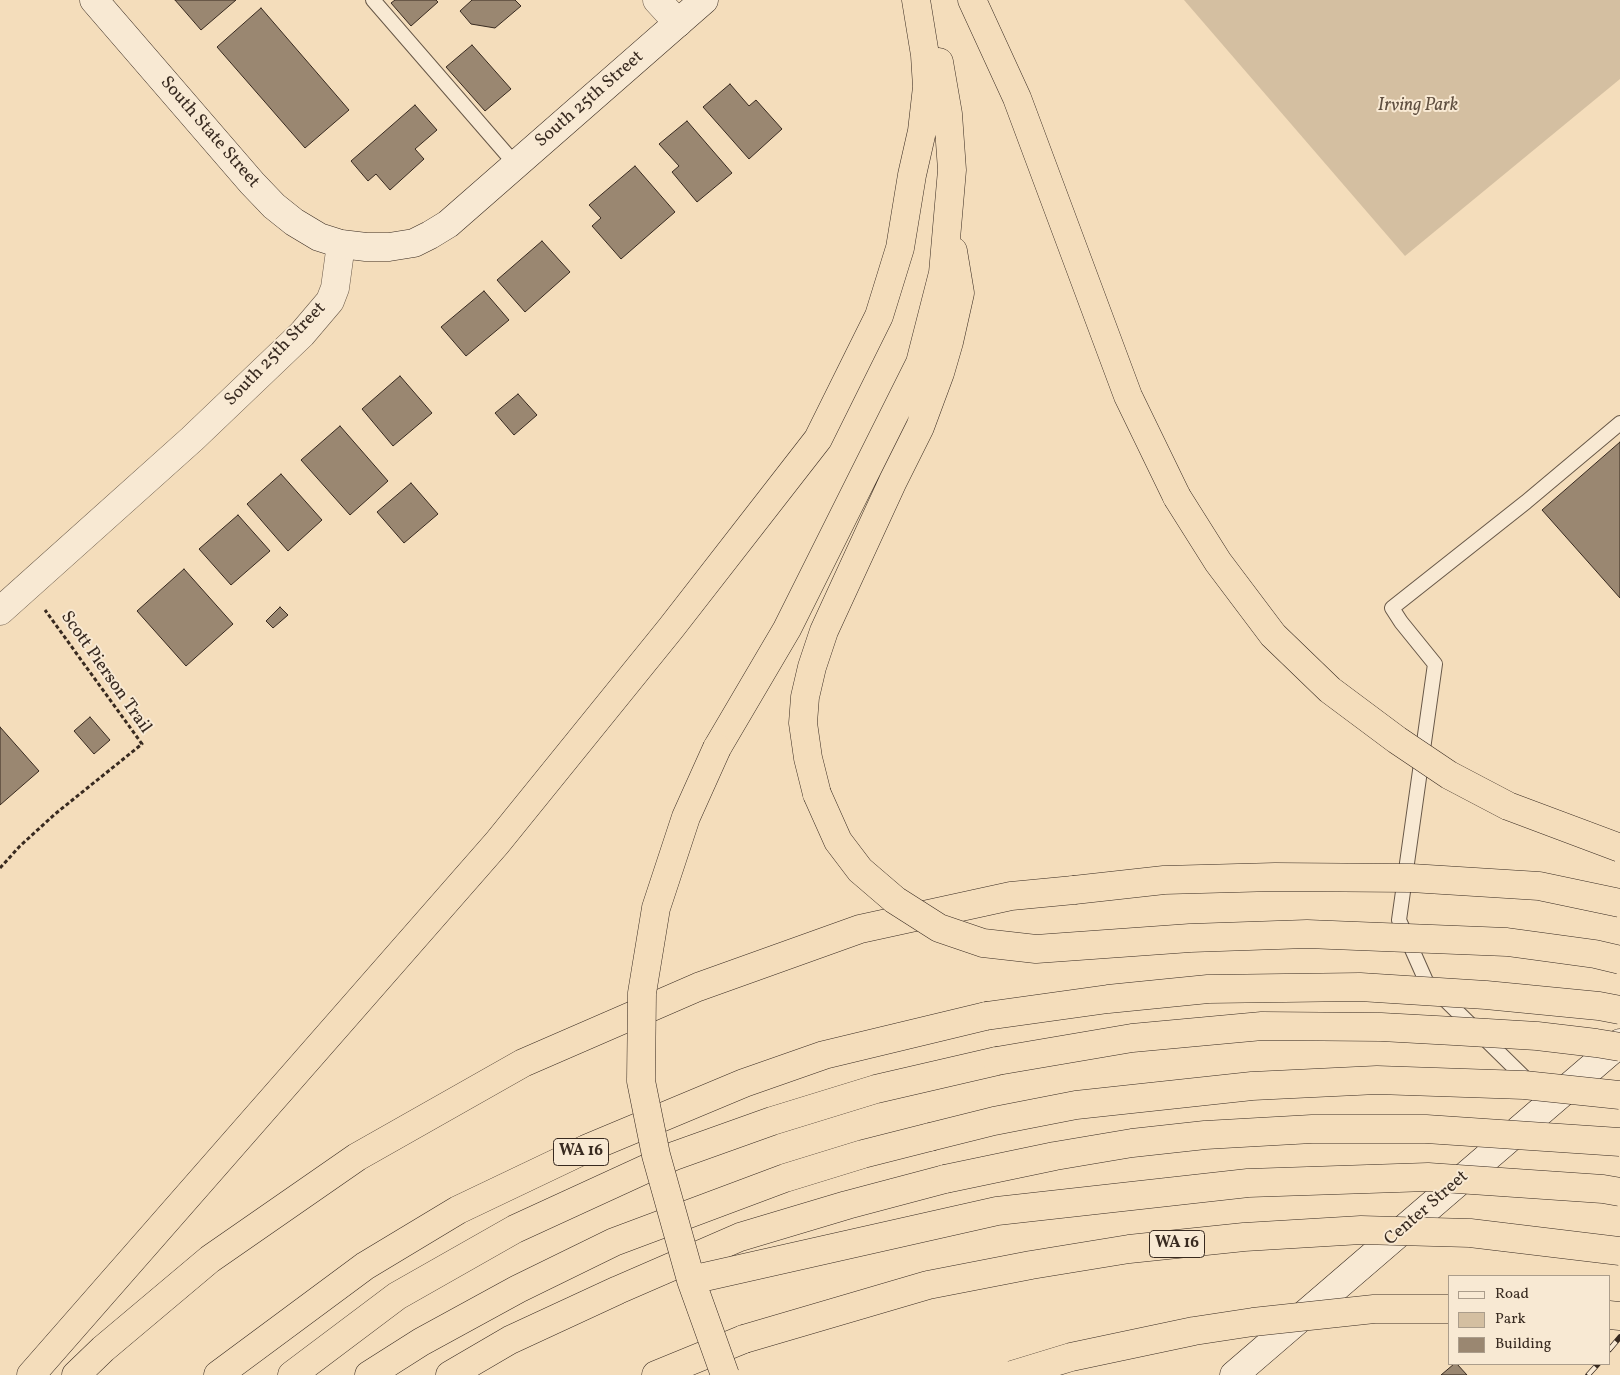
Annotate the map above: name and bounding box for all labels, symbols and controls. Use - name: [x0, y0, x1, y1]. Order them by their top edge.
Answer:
- street label: South 25th Street: [531, 47, 649, 153]
- street label: South State Street: [155, 73, 263, 193]
- park label: Irving Park: [1378, 96, 1458, 118]
- street label: South 25th Street: [221, 298, 331, 412]
- street label: Scott Pierson Trail: [55, 608, 155, 738]
- road number: WA 16: [554, 1138, 608, 1166]
- street label: Center Street: [1381, 1167, 1473, 1251]
- road number: WA 16: [1150, 1230, 1204, 1258]
- legend: [1448, 1275, 1610, 1365]
- text: Road: [1495, 1284, 1529, 1305]
- text: Park: [1495, 1309, 1526, 1330]
- text: Building: [1495, 1334, 1551, 1355]

